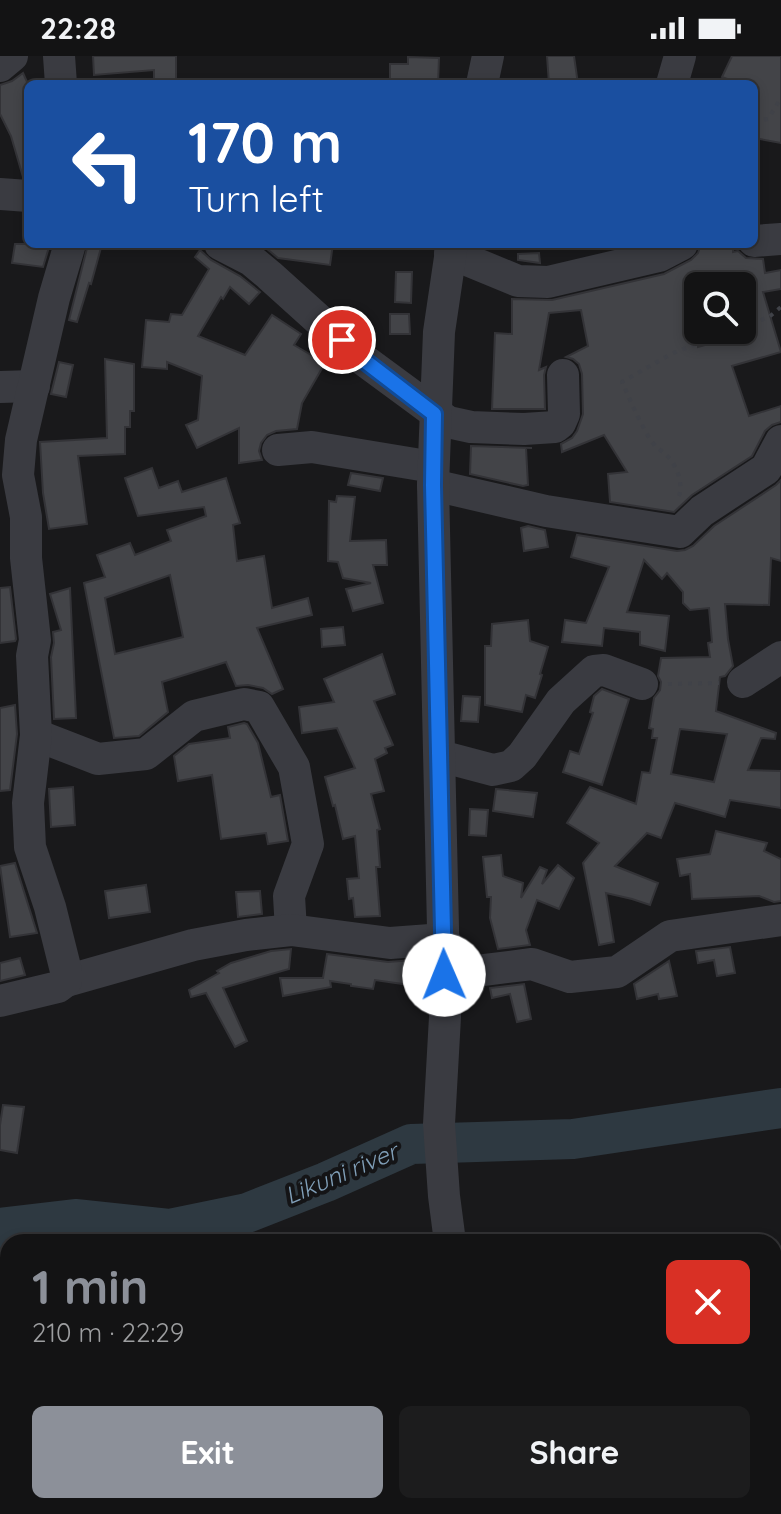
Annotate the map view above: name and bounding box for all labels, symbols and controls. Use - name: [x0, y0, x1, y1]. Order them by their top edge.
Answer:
- text: 22:28: [40, 9, 116, 47]
- text: 170 m: [188, 107, 342, 177]
- icon: left: [56, 112, 160, 216]
- text: Turn left: [188, 176, 324, 221]
- map controls: [684, 272, 756, 344]
- button: search: [684, 272, 756, 344]
- pin: [308, 306, 376, 374]
- icon: arrive: [320, 318, 364, 362]
- position arrow: [402, 933, 486, 1017]
- water label: Likuni river: [280, 1135, 404, 1210]
- text: 1 min: [32, 1256, 148, 1316]
- button: close: [666, 1260, 750, 1344]
- text: 210 m · 22:29: [32, 1316, 184, 1349]
- button: Exit: [32, 1406, 383, 1498]
- button: Share: [399, 1406, 750, 1498]

